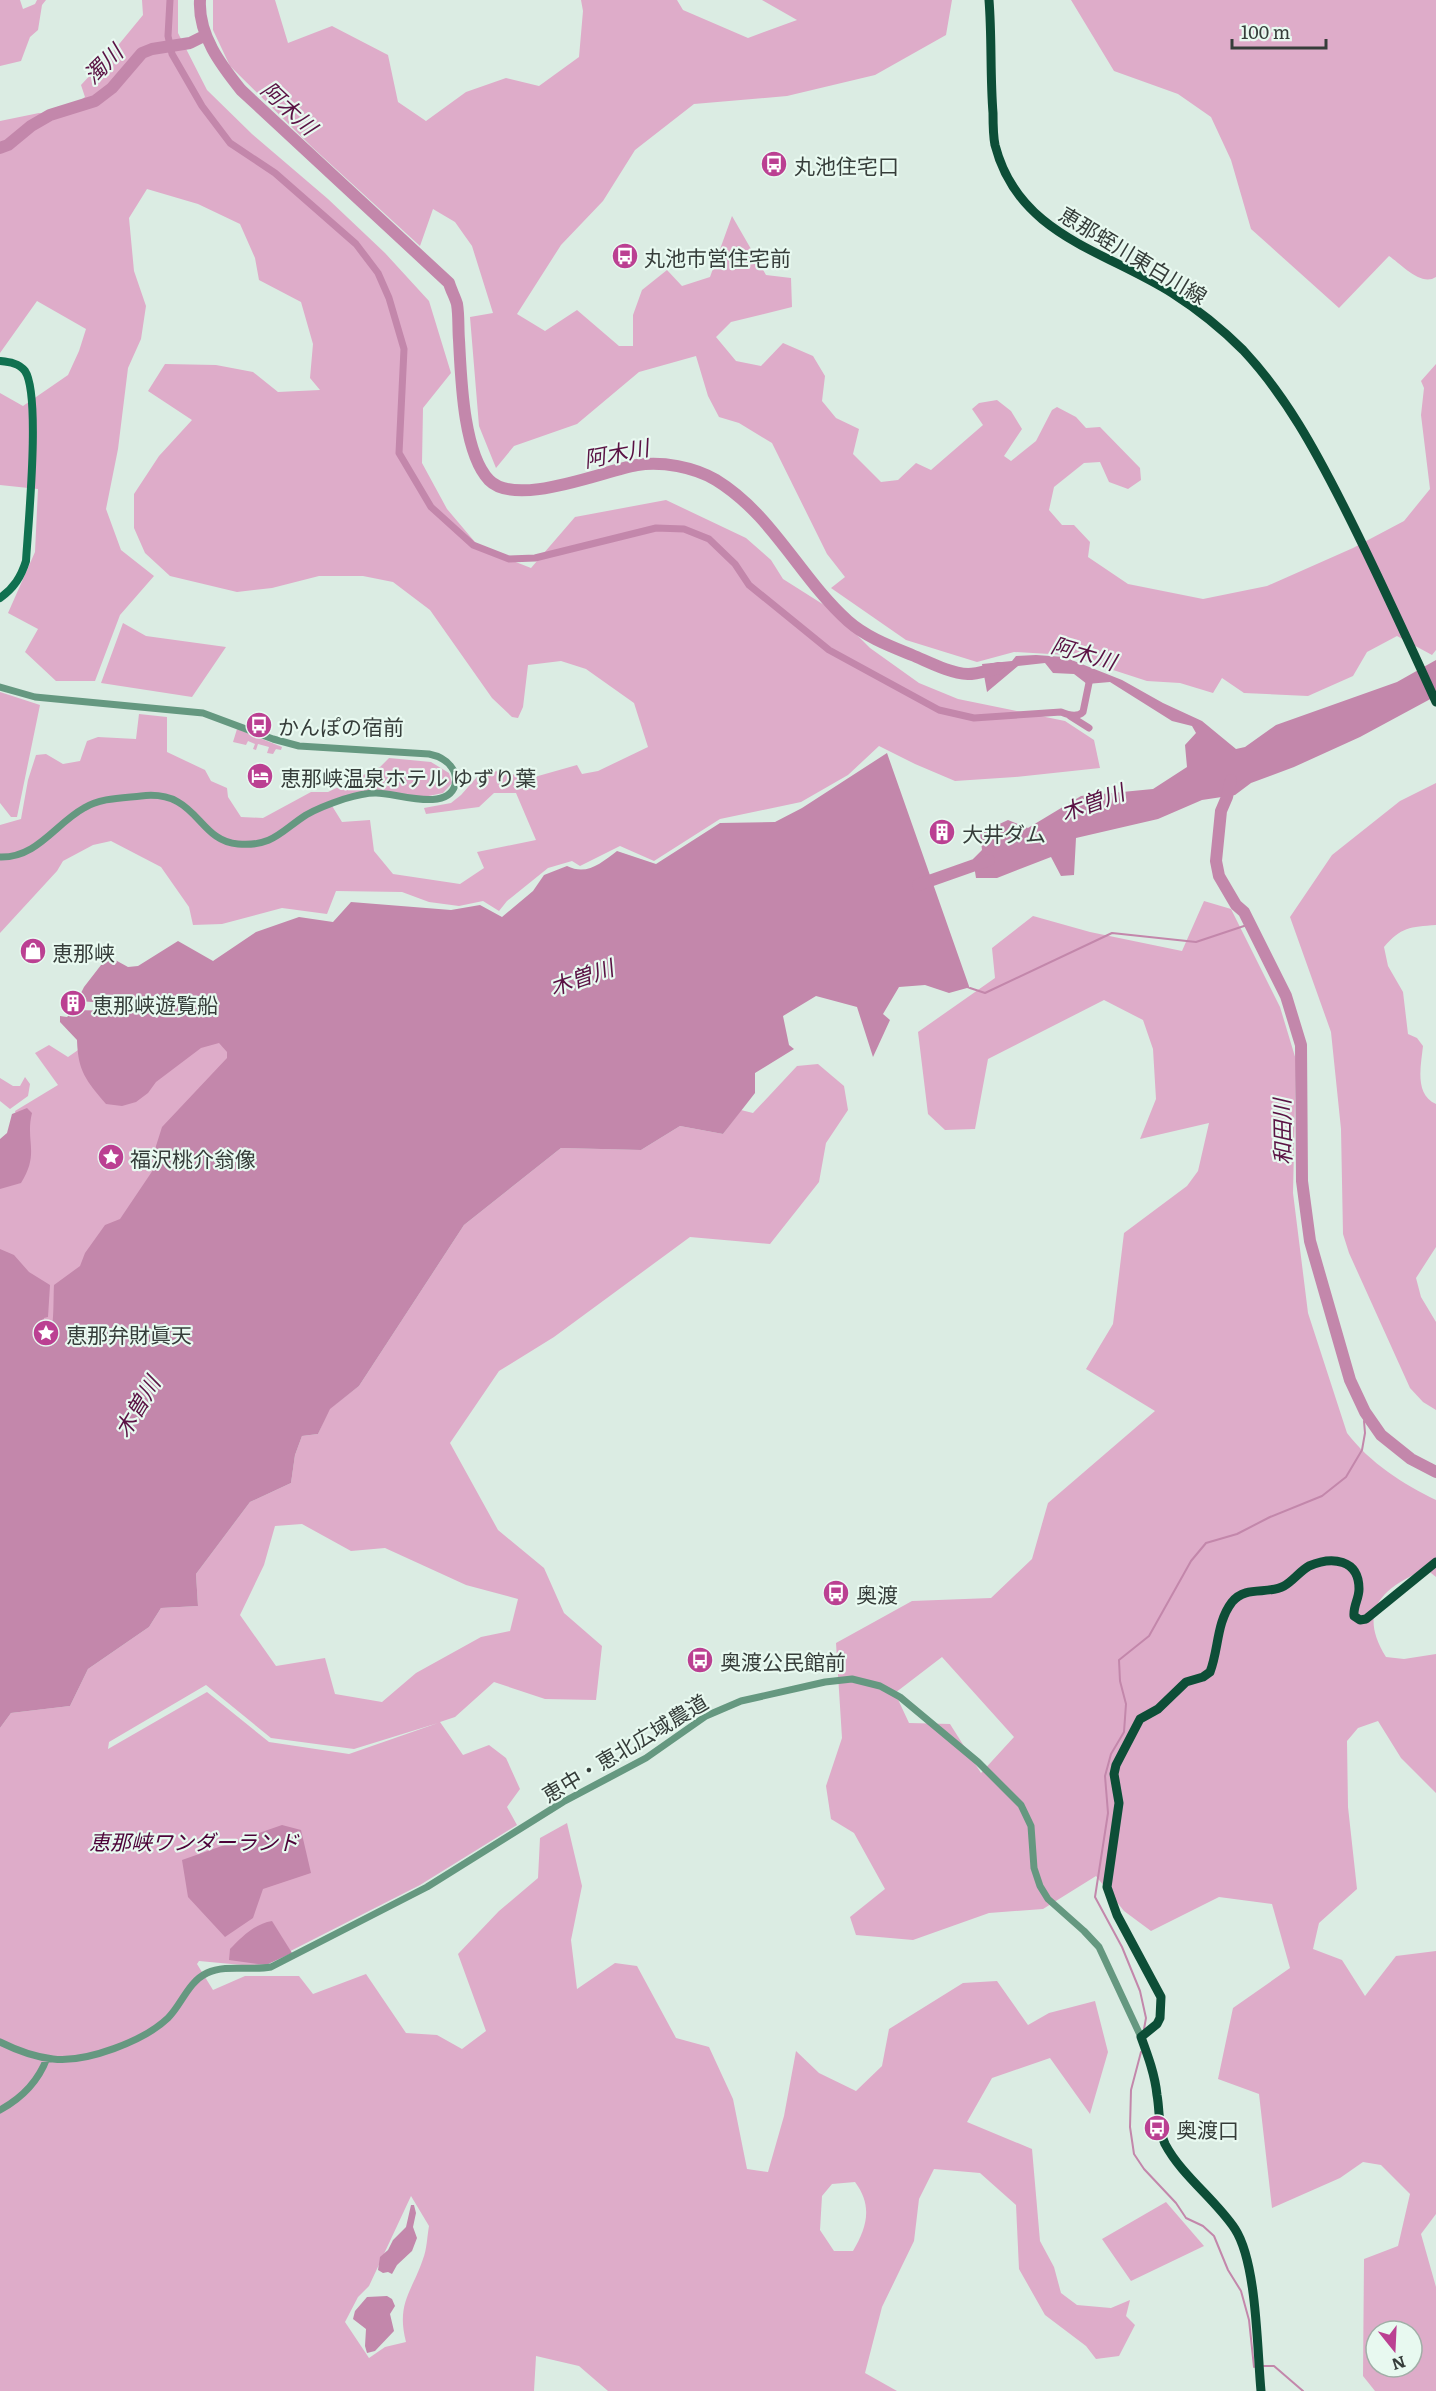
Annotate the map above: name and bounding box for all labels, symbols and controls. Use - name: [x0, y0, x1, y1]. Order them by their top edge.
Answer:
- scale bar: [1232, 12, 1326, 50]
- text: 100 m: [1241, 18, 1290, 45]
- water label: 濁川: [75, 34, 131, 90]
- water label: 阿木川: [255, 72, 327, 143]
- bus stop icon: 丸池住宅口: [759, 149, 789, 179]
- place label: 丸池住宅口: [794, 149, 899, 180]
- street label: 恵那蛭川東白川線: [1054, 197, 1214, 311]
- bus stop icon: 丸池市営住宅前: [610, 241, 640, 271]
- place label: 丸池市営住宅前: [644, 241, 791, 272]
- water label: 阿木川: [580, 429, 653, 474]
- water label: 阿木川: [1048, 627, 1122, 678]
- bus stop icon: かんぽの宿前: [244, 710, 274, 740]
- place label: かんぽの宿前: [278, 710, 404, 741]
- hotel icon: 恵那峡温泉ホテル ゆずり葉: [245, 761, 275, 791]
- place label: 恵那峡温泉ホテル ゆずり葉: [280, 761, 536, 792]
- water label: 木曽川: [1055, 774, 1131, 828]
- building icon: 大井ダム: [927, 817, 957, 847]
- place label: 大井ダム: [962, 817, 1046, 848]
- shop icon: 恵那峡: [18, 936, 48, 966]
- place label: 恵那峡: [52, 936, 115, 967]
- water label: 木曽川: [544, 949, 619, 1002]
- building icon: 恵那峡遊覧船: [58, 988, 88, 1018]
- place label: 恵那峡遊覧船: [92, 988, 218, 1019]
- water label: 和田川: [1264, 1097, 1298, 1165]
- place icon: 福沢桃介翁像: [96, 1142, 126, 1172]
- place label: 福沢桃介翁像: [130, 1142, 256, 1173]
- place icon: 恵那弁財眞天: [31, 1318, 61, 1348]
- place label: 恵那弁財眞天: [66, 1318, 192, 1349]
- water label: 木曽川: [105, 1368, 168, 1443]
- bus stop icon: 奥渡: [821, 1578, 851, 1608]
- place label: 奥渡: [856, 1578, 898, 1609]
- bus stop icon: 奥渡公民館前: [685, 1645, 715, 1675]
- place label: 奥渡公民館前: [720, 1645, 846, 1676]
- street label: 恵中・恵北広域農道: [535, 1685, 713, 1809]
- park label: 恵那峡ワンダーランド: [89, 1825, 300, 1856]
- bus stop icon: 奥渡口: [1142, 2113, 1172, 2143]
- place label: 奥渡口: [1176, 2113, 1239, 2144]
- north arrow: [1364, 2319, 1424, 2379]
- text: N: [1389, 2351, 1409, 2378]

